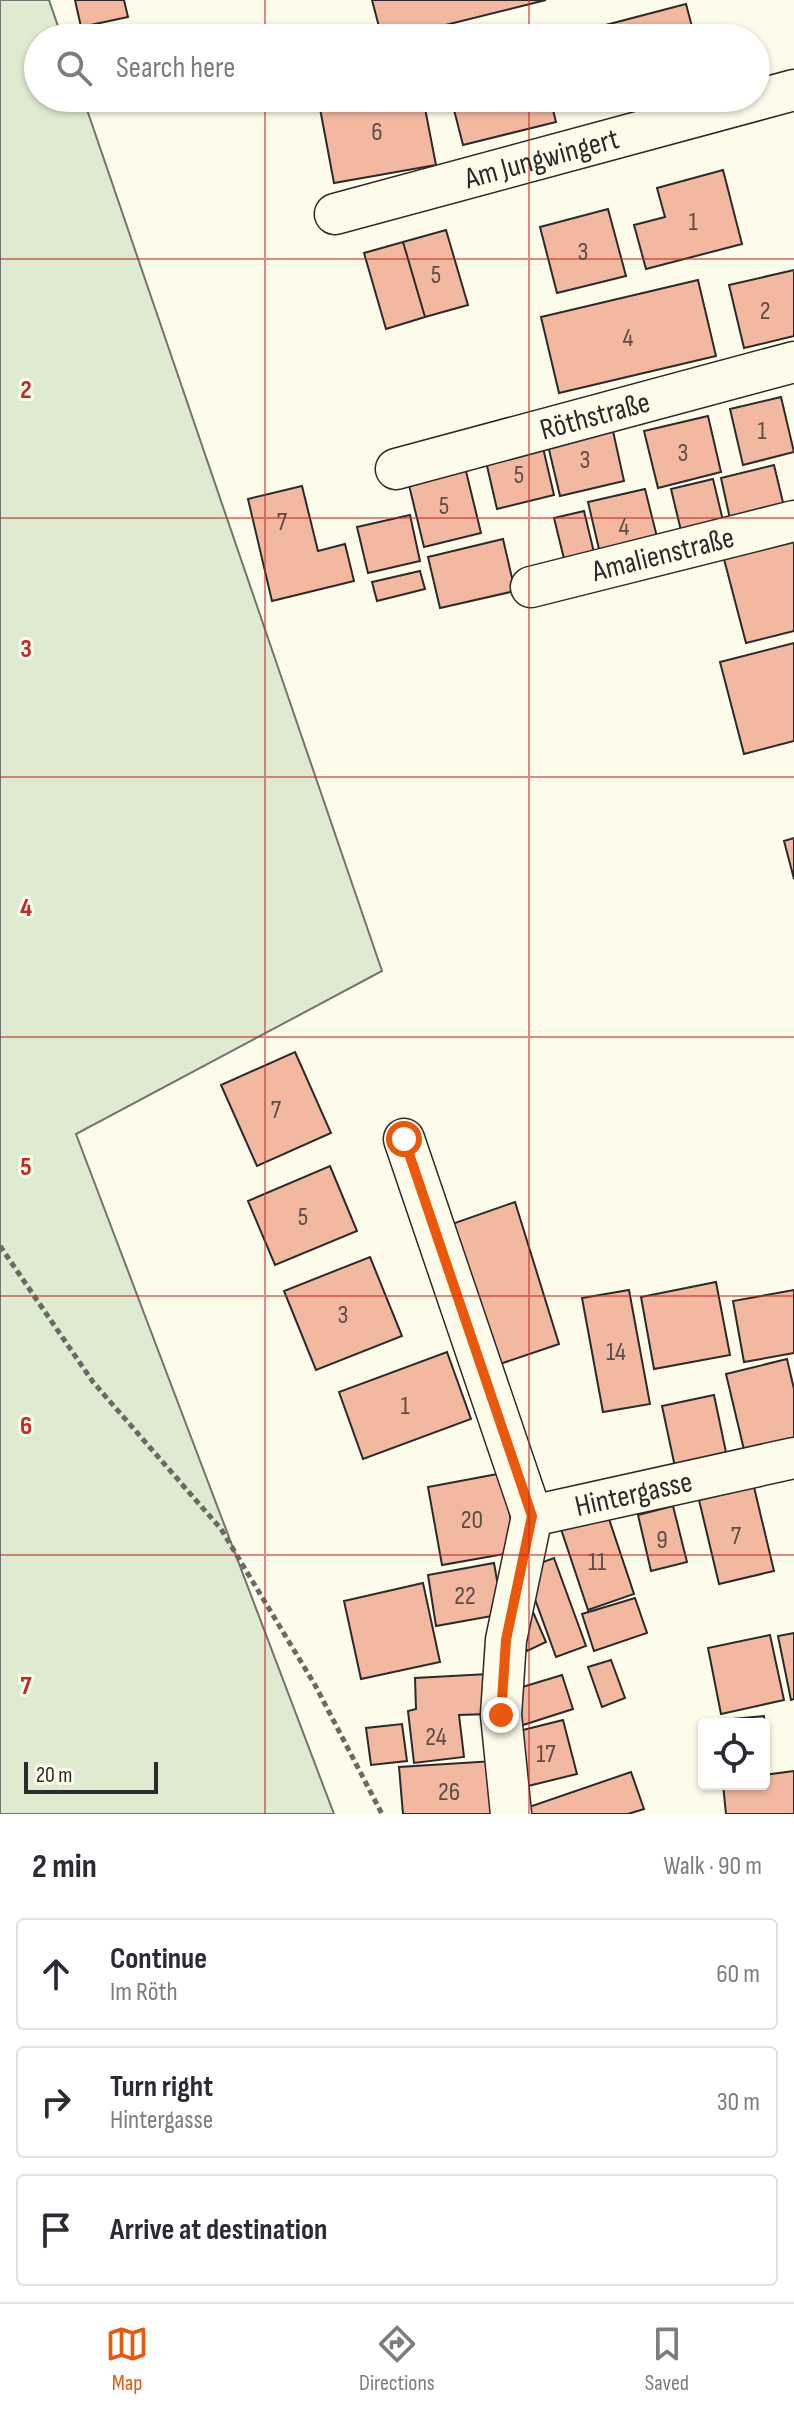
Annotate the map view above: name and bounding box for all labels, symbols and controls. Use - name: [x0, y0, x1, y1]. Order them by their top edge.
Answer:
- search box: [24, 24, 770, 112]
- icon: search: [52, 46, 96, 90]
- text: Search here: [116, 50, 235, 86]
- house number: 6: [371, 117, 383, 148]
- street label: Am Jungwingert: [460, 121, 623, 197]
- house number: 1: [688, 207, 698, 238]
- house number: 3: [578, 237, 588, 268]
- house number: 5: [431, 260, 441, 291]
- house number: 2: [760, 296, 770, 327]
- house number: 4: [623, 323, 634, 354]
- text: 2: [20, 375, 32, 406]
- street label: Röthstraße: [536, 385, 654, 448]
- house number: 1: [757, 416, 767, 447]
- house number: 3: [678, 438, 688, 469]
- house number: 3: [580, 445, 590, 476]
- house number: 5: [514, 460, 524, 491]
- house number: 5: [439, 491, 449, 522]
- house number: 7: [277, 507, 288, 538]
- house number: 4: [619, 512, 630, 543]
- street label: Amalienstraße: [587, 520, 738, 590]
- text: 3: [20, 634, 32, 665]
- text: 4: [20, 893, 32, 924]
- house number: 7: [271, 1095, 282, 1126]
- route start: [386, 1121, 422, 1157]
- text: 5: [20, 1152, 32, 1183]
- house number: 5: [298, 1202, 308, 1233]
- house number: 3: [338, 1300, 348, 1331]
- house number: 14: [606, 1337, 626, 1368]
- house number: 1: [400, 1391, 410, 1422]
- text: 6: [20, 1411, 32, 1442]
- street label: Hintergasse: [572, 1464, 696, 1525]
- house number: 20: [461, 1505, 483, 1536]
- house number: 7: [731, 1521, 742, 1552]
- house number: 9: [656, 1525, 668, 1556]
- house number: 11: [588, 1547, 606, 1578]
- house number: 22: [454, 1581, 476, 1612]
- text: 7: [20, 1671, 32, 1702]
- route end: [483, 1697, 519, 1733]
- map controls: [698, 1718, 770, 1790]
- button: locate: [698, 1718, 770, 1790]
- house number: 24: [425, 1722, 447, 1753]
- house number: 17: [536, 1739, 556, 1770]
- scale bar: [24, 1758, 158, 1794]
- text: 20 m: [36, 1762, 73, 1789]
- house number: 26: [438, 1777, 460, 1808]
- text: 2 min: [32, 1846, 97, 1887]
- text: Walk · 90 m: [664, 1851, 762, 1882]
- text: Continue: [110, 1941, 207, 1977]
- icon: ahead: [34, 1952, 78, 1996]
- text: 60 m: [716, 1959, 760, 1990]
- text: Im Röth: [110, 1977, 178, 2008]
- text: Turn right: [110, 2069, 213, 2105]
- icon: right: [34, 2080, 78, 2124]
- text: 30 m: [717, 2087, 760, 2118]
- text: Hintergasse: [110, 2105, 213, 2136]
- icon: arrive: [34, 2208, 78, 2252]
- text: Arrive at destination: [110, 2212, 327, 2248]
- tab: Map: [105, 2322, 149, 2397]
- tab: Directions: [359, 2322, 435, 2397]
- tab: Saved: [645, 2322, 689, 2397]

